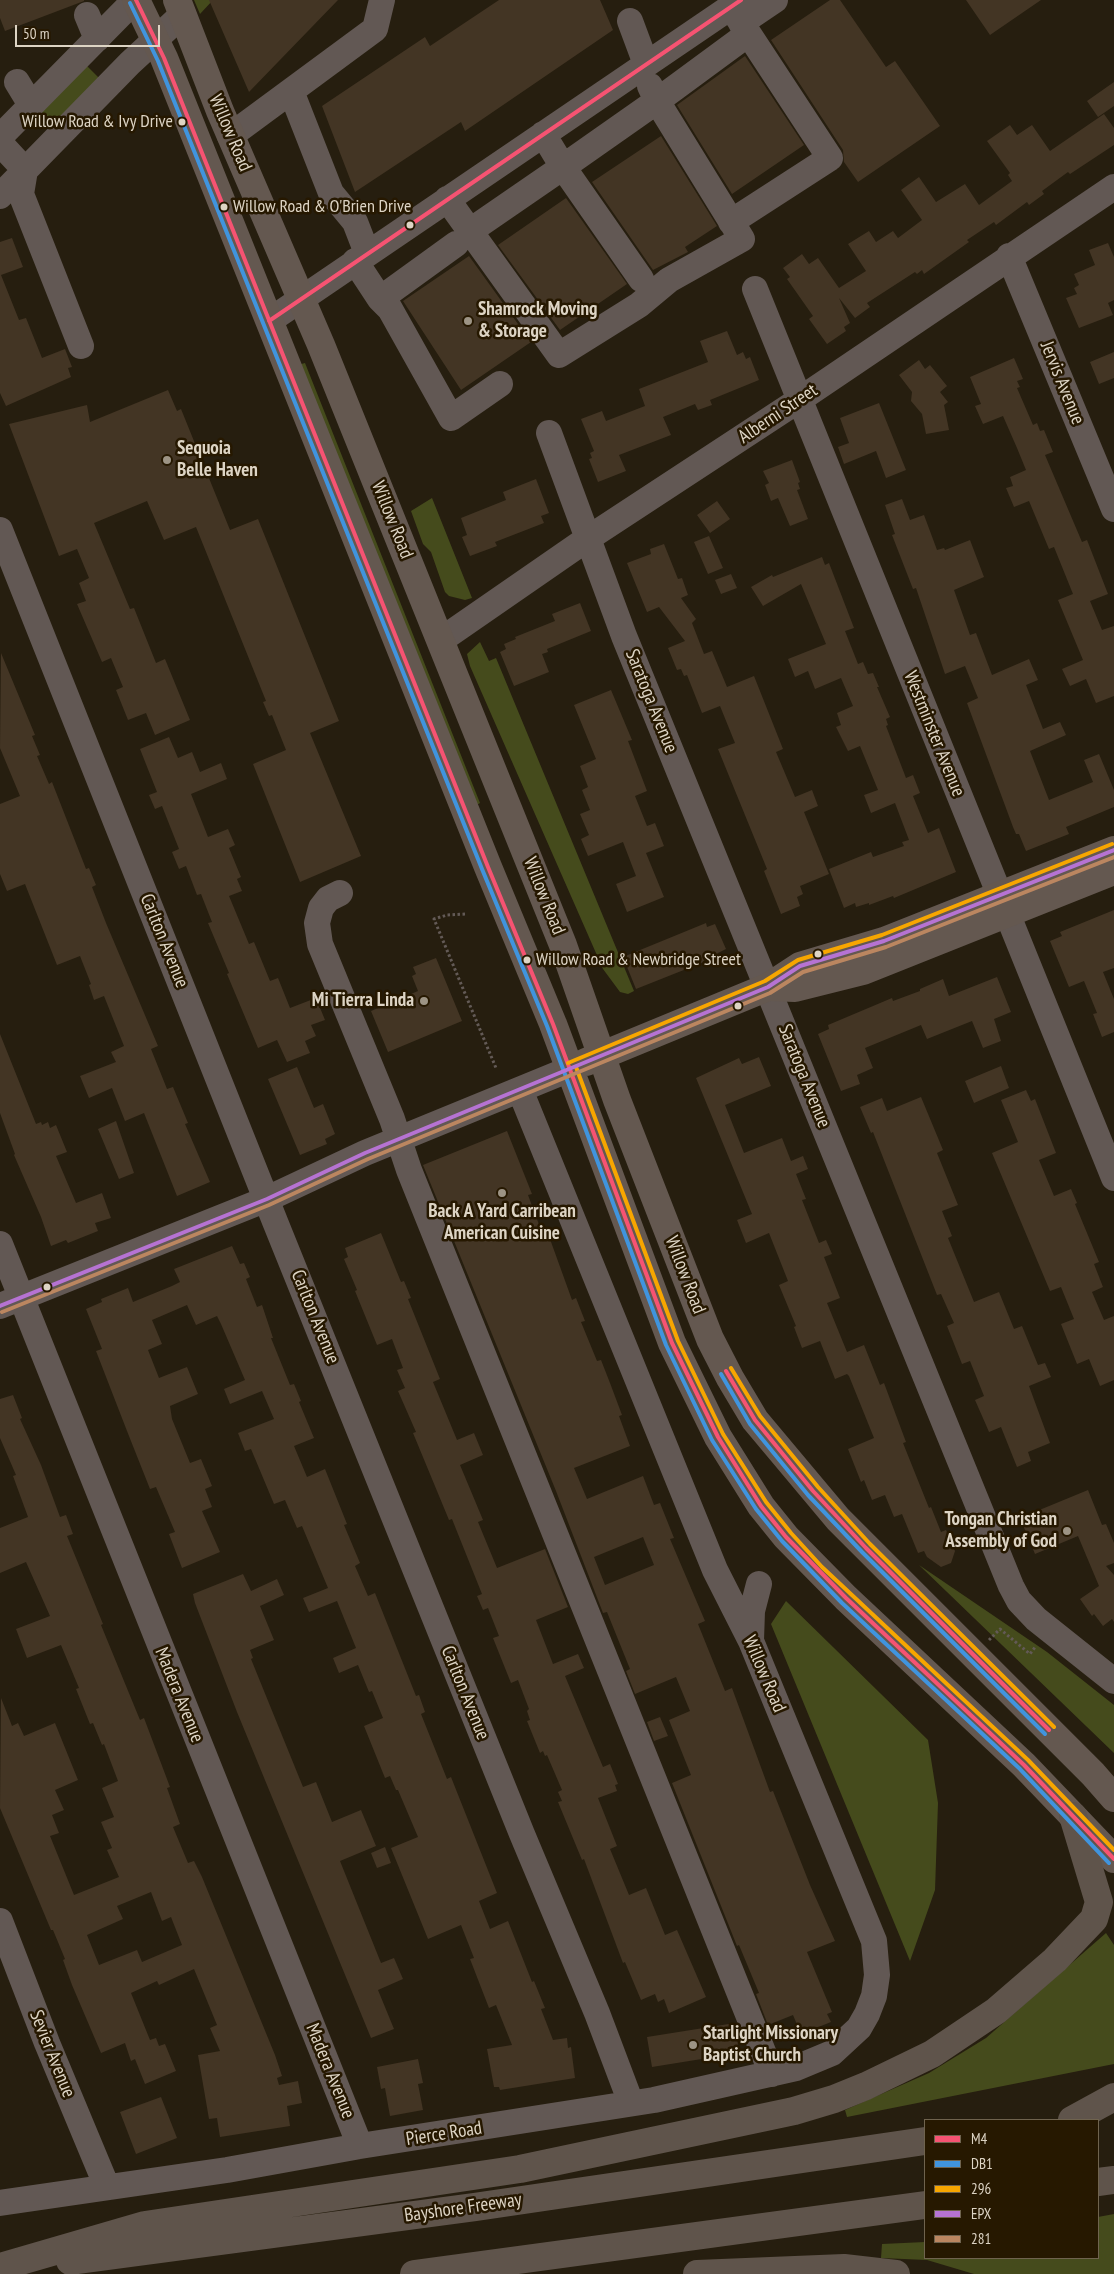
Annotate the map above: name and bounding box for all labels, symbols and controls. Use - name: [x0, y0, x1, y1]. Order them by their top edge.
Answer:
- scale bar: [18, 15, 162, 47]
- text: 50 m: [23, 24, 49, 43]
- street label: Willow Road: [204, 91, 256, 175]
- place label: Willow Road & Ivy Drive: [22, 111, 173, 133]
- marker: Willow Road & Ivy Drive: [177, 117, 187, 127]
- place label: Willow Road & O'Brien Drive: [233, 196, 411, 218]
- marker: Willow Road & O'Brien Drive: [219, 202, 229, 212]
- unlabelled marker: [405, 220, 415, 230]
- place label: Shamrock Moving & Storage: [478, 299, 597, 343]
- marker: Shamrock Moving & Storage: [462, 315, 474, 327]
- street label: Jervis Avenue: [1035, 338, 1089, 428]
- street label: Alberni Street: [734, 379, 822, 449]
- place label: Sequoia Belle Haven: [177, 438, 258, 482]
- marker: Sequoia Belle Haven: [161, 454, 173, 466]
- street label: Willow Road: [366, 478, 418, 562]
- street label: Saratoga Avenue: [620, 646, 682, 756]
- street label: Westminster Avenue: [899, 668, 969, 800]
- street label: Willow Road: [518, 854, 570, 938]
- street label: Carlton Avenue: [135, 891, 193, 991]
- place label: Willow Road & Newbridge Street: [536, 949, 741, 971]
- unlabelled marker: [813, 949, 823, 959]
- marker: Willow Road & Newbridge Street: [522, 955, 532, 965]
- place label: Mi Tierra Linda: [312, 990, 414, 1012]
- marker: Mi Tierra Linda: [418, 995, 430, 1007]
- unlabelled marker: [733, 1001, 743, 1011]
- street label: Saratoga Avenue: [773, 1021, 835, 1131]
- marker: Back A Yard Carribean American Cuisine: [496, 1187, 508, 1199]
- place label: Back A Yard Carribean American Cuisine: [428, 1201, 576, 1245]
- street label: Willow Road: [660, 1233, 710, 1317]
- street label: Carlton Avenue: [286, 1267, 344, 1367]
- unlabelled marker: [42, 1282, 52, 1292]
- place label: Tongan Christian Assembly of God: [944, 1509, 1057, 1553]
- marker: Tongan Christian Assembly of God: [1061, 1525, 1073, 1537]
- street label: Willow Road: [738, 1632, 790, 1716]
- street label: Carlton Avenue: [436, 1643, 494, 1743]
- street label: Madera Avenue: [150, 1644, 208, 1746]
- street label: Sevier Avenue: [24, 2007, 80, 2101]
- street label: Madera Avenue: [301, 2020, 359, 2122]
- place label: Starlight Missionary Baptist Church: [703, 2023, 838, 2067]
- marker: Starlight Missionary Baptist Church: [687, 2039, 699, 2051]
- street label: Pierce Road: [404, 2117, 484, 2151]
- legend: [924, 2119, 1099, 2259]
- text: M4: [971, 2129, 987, 2148]
- text: DB1: [971, 2154, 993, 2173]
- text: 296: [971, 2179, 991, 2198]
- street label: Bayshore Freeway: [403, 2188, 523, 2228]
- text: EPX: [971, 2204, 991, 2223]
- text: 281: [971, 2229, 991, 2248]

